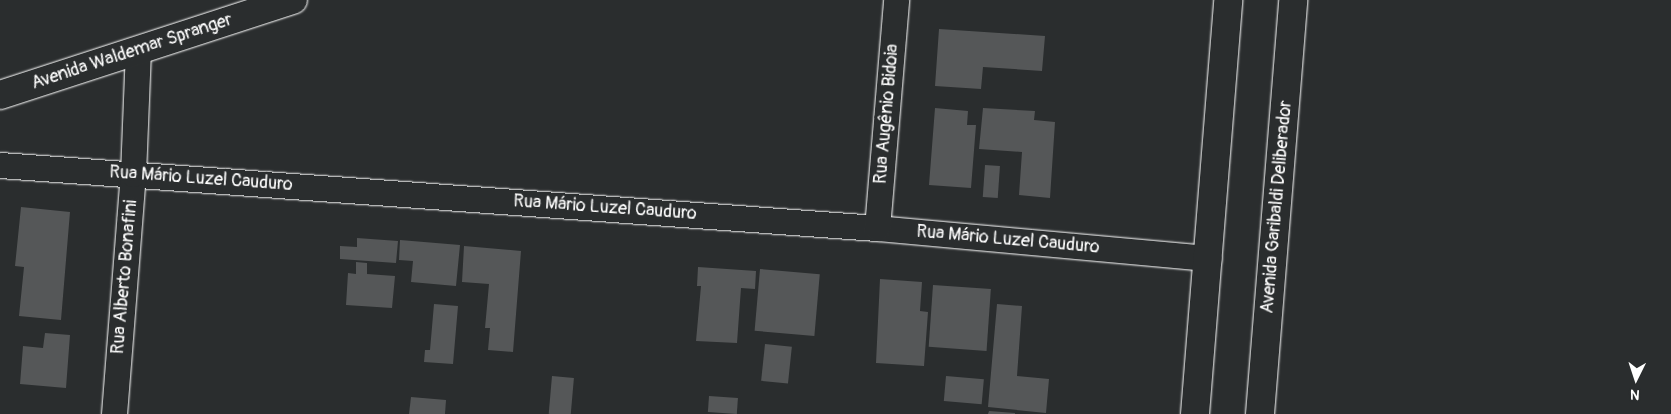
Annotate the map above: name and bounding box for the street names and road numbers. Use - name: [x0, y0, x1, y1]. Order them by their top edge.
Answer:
- street label: Avenida Waldemar Spranger: [29, 9, 235, 95]
- street label: Rua Augênio Bidoia: [870, 43, 904, 185]
- street label: Avenida Garibaldi Deliberador: [1257, 100, 1297, 314]
- street label: Rua Mário Luzel Cauduro: [109, 162, 293, 196]
- street label: Rua Mário Luzel Cauduro: [513, 191, 697, 225]
- street label: Rua Alberto Bonafini: [107, 199, 143, 355]
- street label: Rua Mário Luzel Cauduro: [916, 221, 1100, 259]

